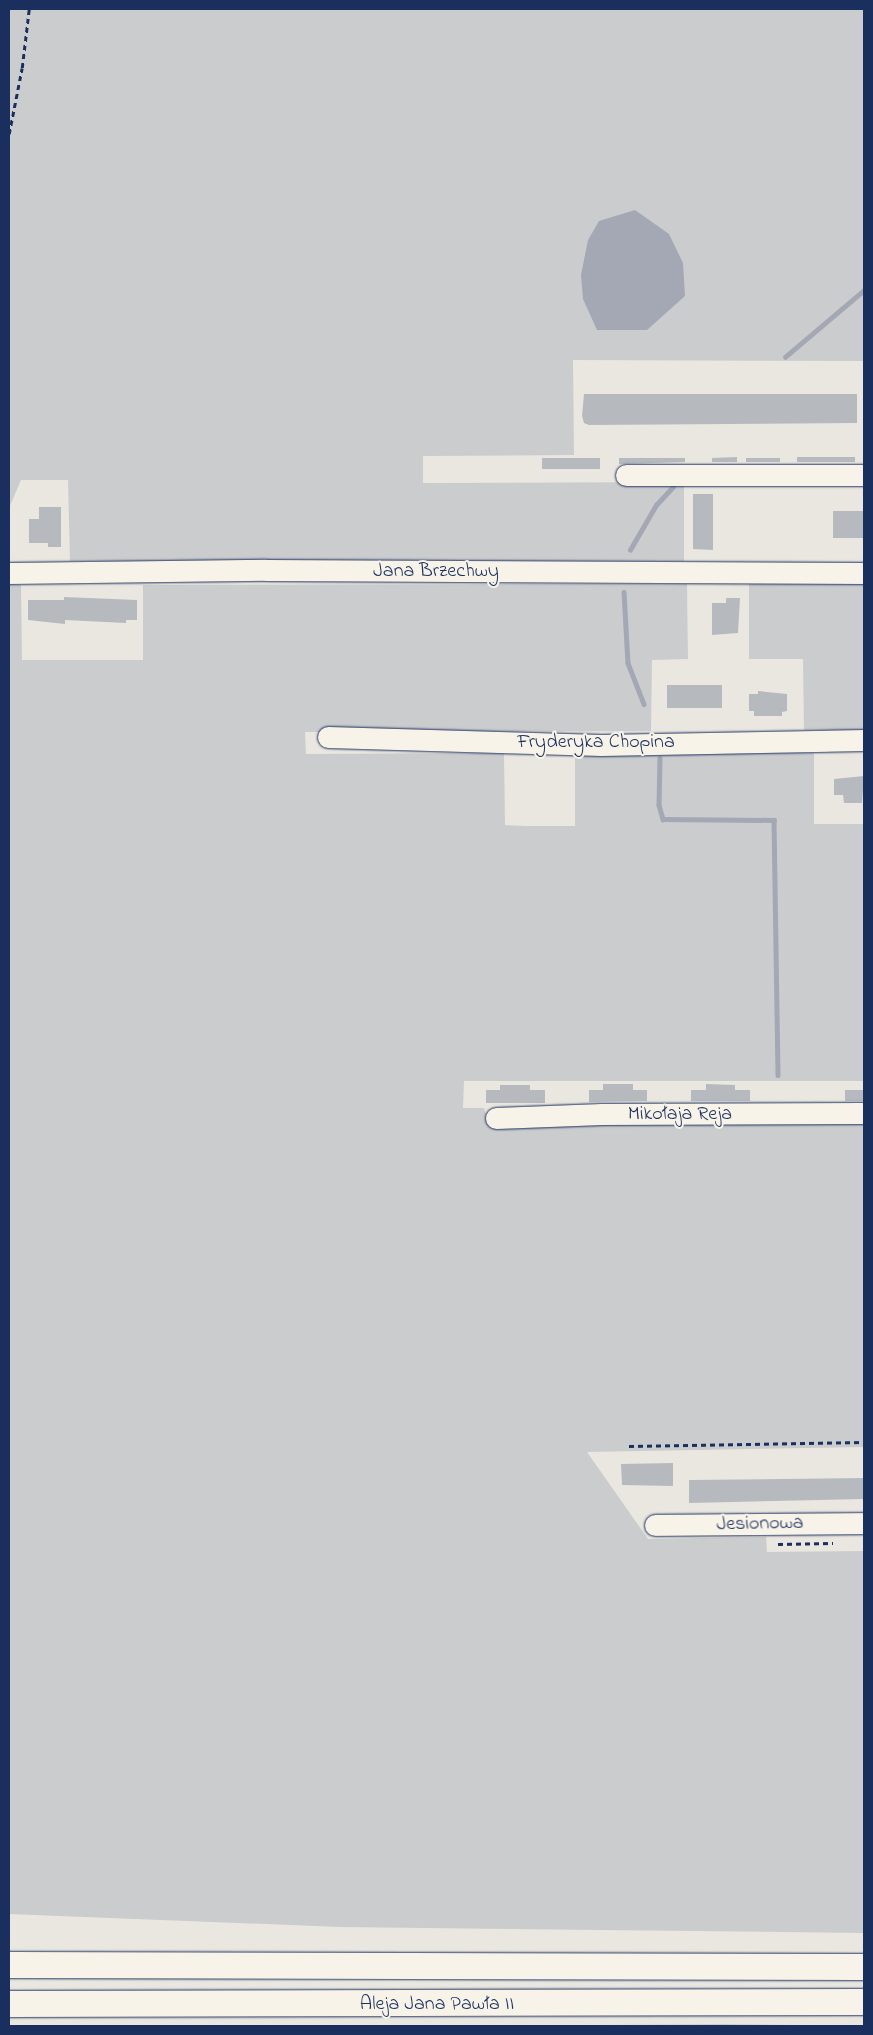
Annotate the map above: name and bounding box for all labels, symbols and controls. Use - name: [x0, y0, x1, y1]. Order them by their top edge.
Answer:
- street label: Jana Brzechwy: [373, 559, 499, 583]
- street label: Fryderyka Chopina: [517, 730, 675, 754]
- street label: Mikołaja Reja: [628, 1102, 732, 1126]
- street label: Jesionowa: [716, 1511, 804, 1537]
- street label: Aleja Jana Pawła II: [360, 1992, 514, 2016]

